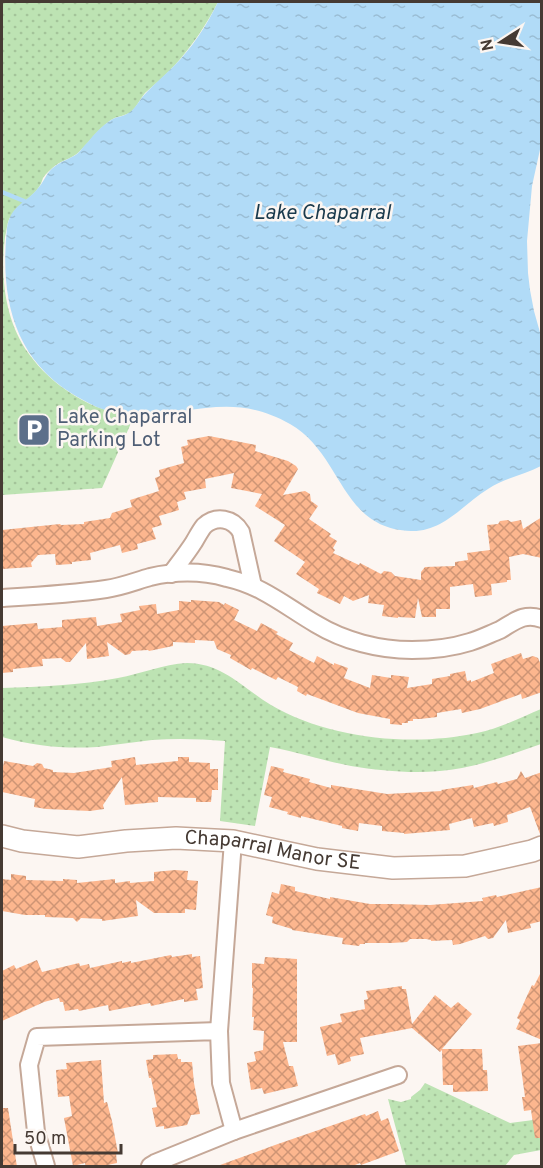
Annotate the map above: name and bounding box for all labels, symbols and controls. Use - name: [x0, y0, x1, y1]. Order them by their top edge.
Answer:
- north arrow: [471, 12, 531, 72]
- text: N: [477, 37, 499, 52]
- water label: Lake Chaparral: [253, 200, 392, 227]
- place label: Lake Chaparral Parking Lot: [57, 405, 192, 454]
- parking icon: Lake Chaparral Parking Lot: [16, 412, 52, 448]
- street label: Chaparral Manor SE: [184, 825, 362, 877]
- scale bar: [15, 1117, 122, 1155]
- text: 50 m: [24, 1128, 66, 1151]

